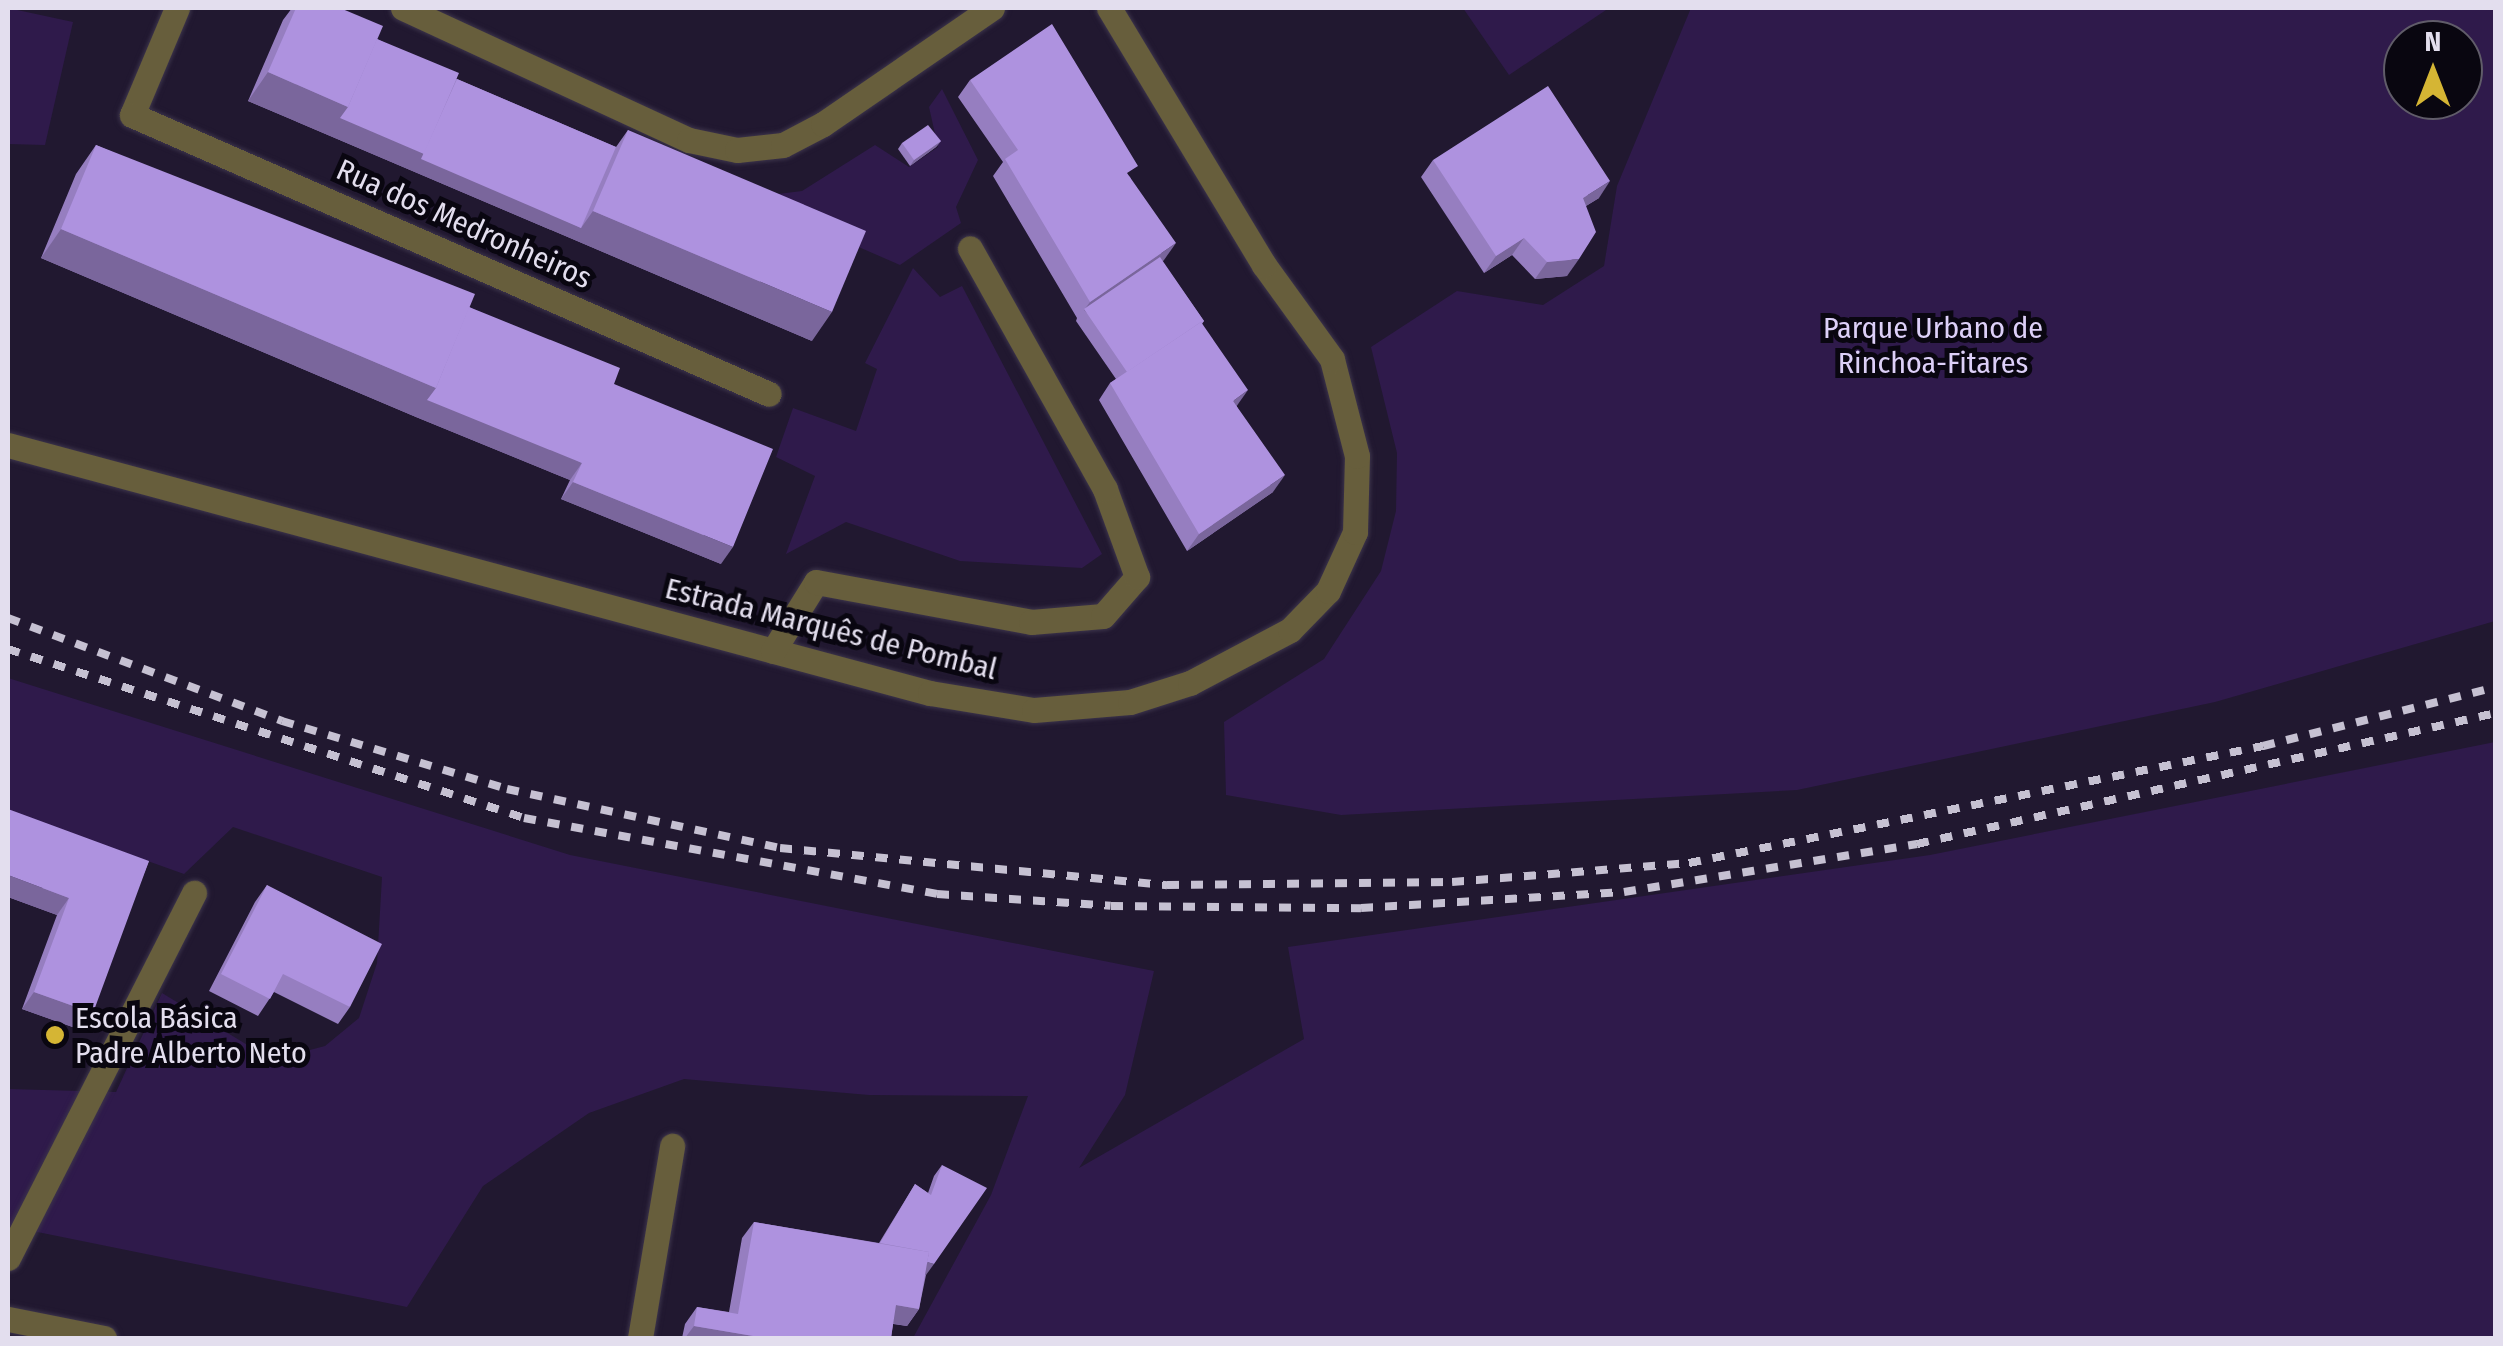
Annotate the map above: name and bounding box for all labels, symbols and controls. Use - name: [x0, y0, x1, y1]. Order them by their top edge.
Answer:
- north arrow: [2383, 20, 2483, 120]
- text: N: [2425, 25, 2441, 58]
- street label: Rua dos Medronheiros: [331, 152, 597, 296]
- park label: Parque Urbano de Rinchoa-Fitares: [1823, 310, 2043, 380]
- street label: Estrada Marquês de Pombal: [662, 570, 1000, 688]
- place label: Escola Básica Padre Alberto Neto: [75, 1000, 307, 1070]
- marker: Escola Básica Padre Alberto Neto: [44, 1024, 66, 1046]

